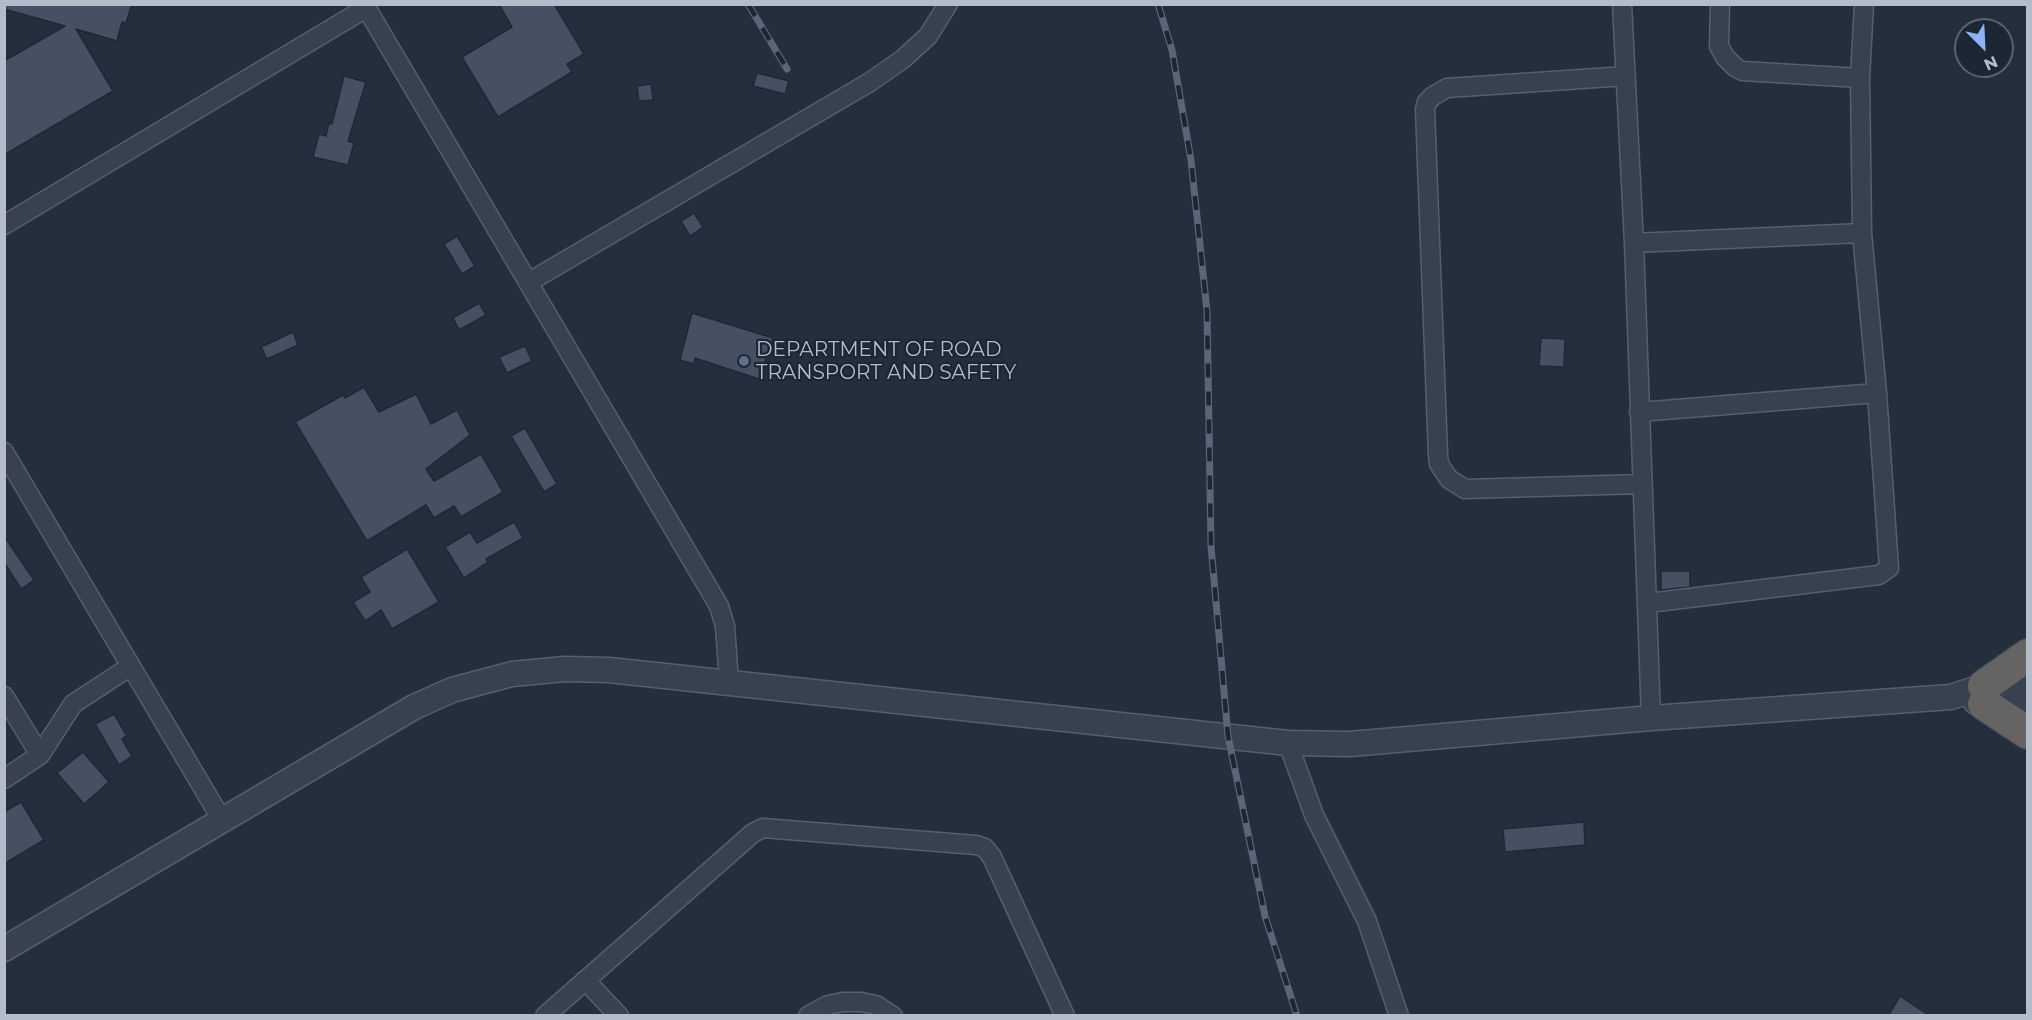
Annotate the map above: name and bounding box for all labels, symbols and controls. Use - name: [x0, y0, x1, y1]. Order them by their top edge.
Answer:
- north arrow: [1954, 18, 2014, 78]
- text: N: [1981, 52, 2000, 74]
- place label: DEPARTMENT OF ROAD TRANSPORT AND SAFETY: [756, 338, 1016, 385]
- marker: DEPARTMENT OF ROAD TRANSPORT AND SAFETY: [737, 354, 751, 368]

